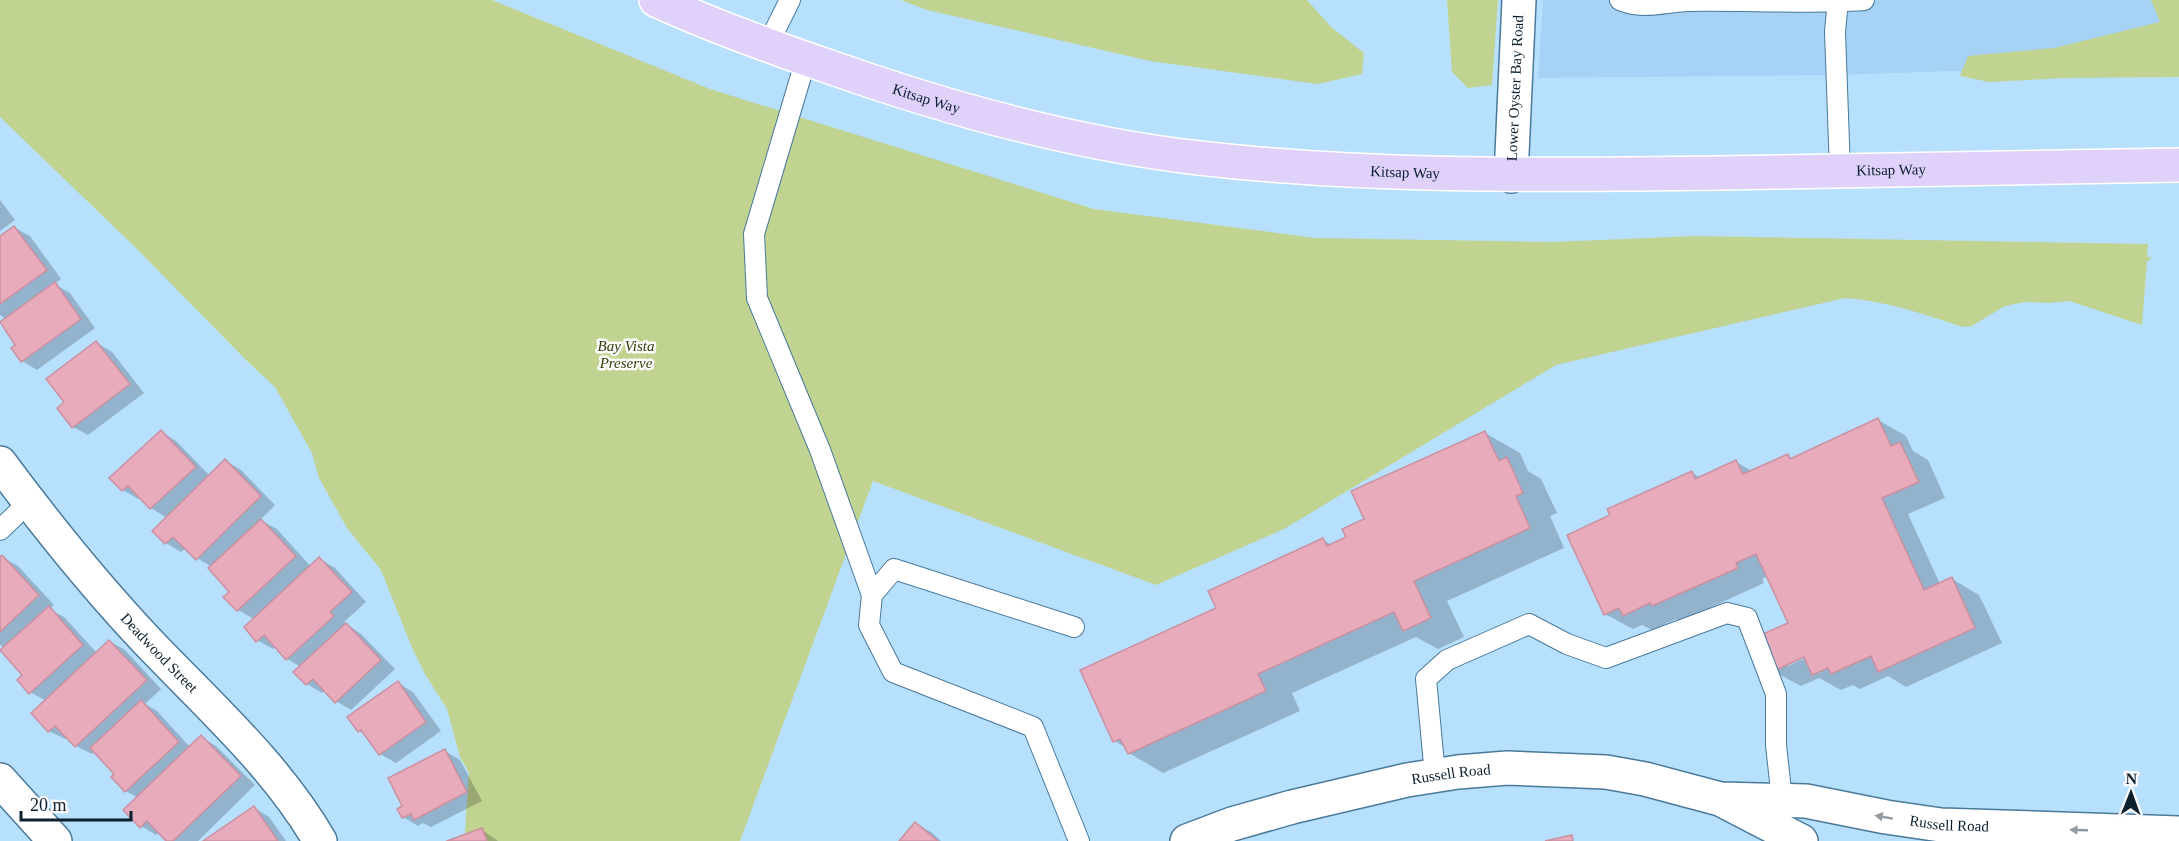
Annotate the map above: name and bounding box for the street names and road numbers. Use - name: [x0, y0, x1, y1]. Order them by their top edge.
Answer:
- street label: Lower Oyster Bay Road: [1504, 14, 1526, 162]
- street label: Kitsap Way: [891, 81, 963, 117]
- street label: Kitsap Way: [1856, 161, 1927, 179]
- street label: Kitsap Way: [1370, 163, 1441, 181]
- street label: Deadwood Street: [117, 610, 202, 696]
- street label: Russell Road: [1410, 761, 1492, 787]
- street label: Russell Road: [1908, 813, 1990, 835]

